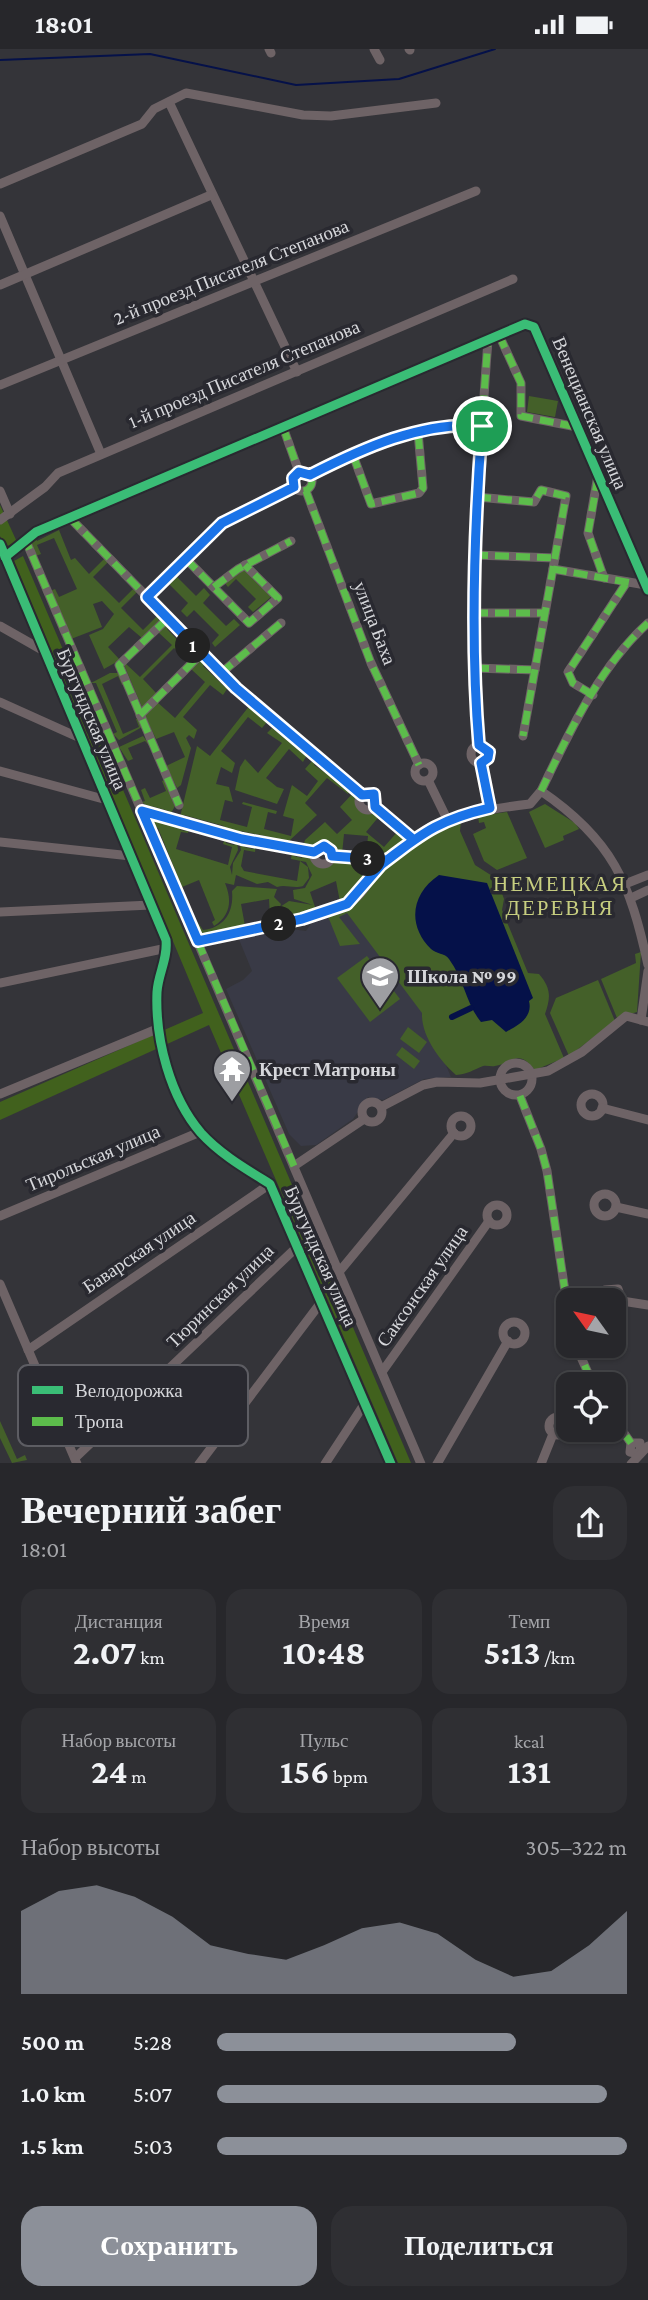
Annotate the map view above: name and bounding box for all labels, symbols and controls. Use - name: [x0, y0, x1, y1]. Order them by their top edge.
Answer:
- text: 18:01: [35, 10, 93, 39]
- street label: 2-й проезд Писателя Степанова: [110, 215, 352, 329]
- street label: 1-й проезд Писателя Степанова: [125, 315, 363, 432]
- street label: Венецианская улица: [548, 334, 632, 493]
- pin: [452, 396, 512, 456]
- icon: arrive: [463, 407, 501, 445]
- street label: улица Баха: [350, 578, 401, 668]
- pin: 1: [176, 629, 210, 663]
- text: 1: [189, 635, 196, 656]
- street label: Бургундская улица: [53, 645, 132, 793]
- pin: 3: [350, 841, 386, 877]
- text: 3: [363, 848, 372, 869]
- district label: НЕМЕЦКАЯ ДЕРЕВНЯ: [493, 872, 627, 920]
- pin: 2: [262, 907, 296, 941]
- text: 2: [274, 913, 283, 934]
- school or university icon: Школа № 99: [359, 955, 401, 1010]
- place label: Школа № 99: [407, 966, 517, 987]
- temple icon: Крест Матроны: [211, 1048, 253, 1103]
- place label: Крест Матроны: [259, 1059, 396, 1080]
- street label: Тирольская улица: [23, 1120, 164, 1196]
- street label: Бургундская улица: [281, 1182, 362, 1330]
- street label: Баварская улица: [79, 1206, 200, 1297]
- street label: Саксонская улица: [372, 1221, 472, 1351]
- street label: Тюринская улица: [162, 1240, 278, 1352]
- north arrow: [556, 1288, 626, 1358]
- map controls: [556, 1288, 626, 1442]
- legend: [18, 1365, 248, 1446]
- button: locate: [556, 1372, 626, 1442]
- text: Велодорожка: [75, 1380, 183, 1401]
- text: Тропа: [75, 1411, 124, 1432]
- button: share: [553, 1486, 627, 1560]
- text: Вечерний забег: [21, 1489, 282, 1531]
- text: 18:01: [21, 1536, 67, 1562]
- text: Дистанция: [75, 1611, 163, 1632]
- text: Время: [298, 1611, 350, 1632]
- text: Темп: [509, 1611, 550, 1632]
- text: 2.07: [73, 1633, 137, 1672]
- text: 10:48: [282, 1633, 366, 1672]
- text: 5:13: [483, 1633, 541, 1672]
- text: km: [137, 1647, 165, 1668]
- text: /km: [541, 1647, 575, 1668]
- text: Набор высоты: [61, 1730, 176, 1751]
- text: Пульс: [300, 1730, 348, 1751]
- text: kcal: [514, 1731, 545, 1752]
- text: 24: [91, 1752, 128, 1791]
- text: 156: [280, 1752, 329, 1791]
- text: 131: [508, 1752, 551, 1791]
- text: m: [128, 1766, 146, 1787]
- text: bpm: [329, 1766, 368, 1787]
- text: Набор высоты: [21, 1834, 160, 1860]
- text: 305–322 m: [526, 1834, 627, 1860]
- text: 500 m: [21, 2029, 84, 2055]
- text: 5:28: [133, 2029, 172, 2055]
- text: 1.0 km: [21, 2081, 86, 2107]
- text: 5:07: [133, 2081, 172, 2107]
- text: 1.5 km: [21, 2133, 84, 2159]
- text: 5:03: [133, 2133, 173, 2159]
- button: Сохранить: [21, 2206, 317, 2286]
- button: Поделиться: [331, 2206, 627, 2286]

